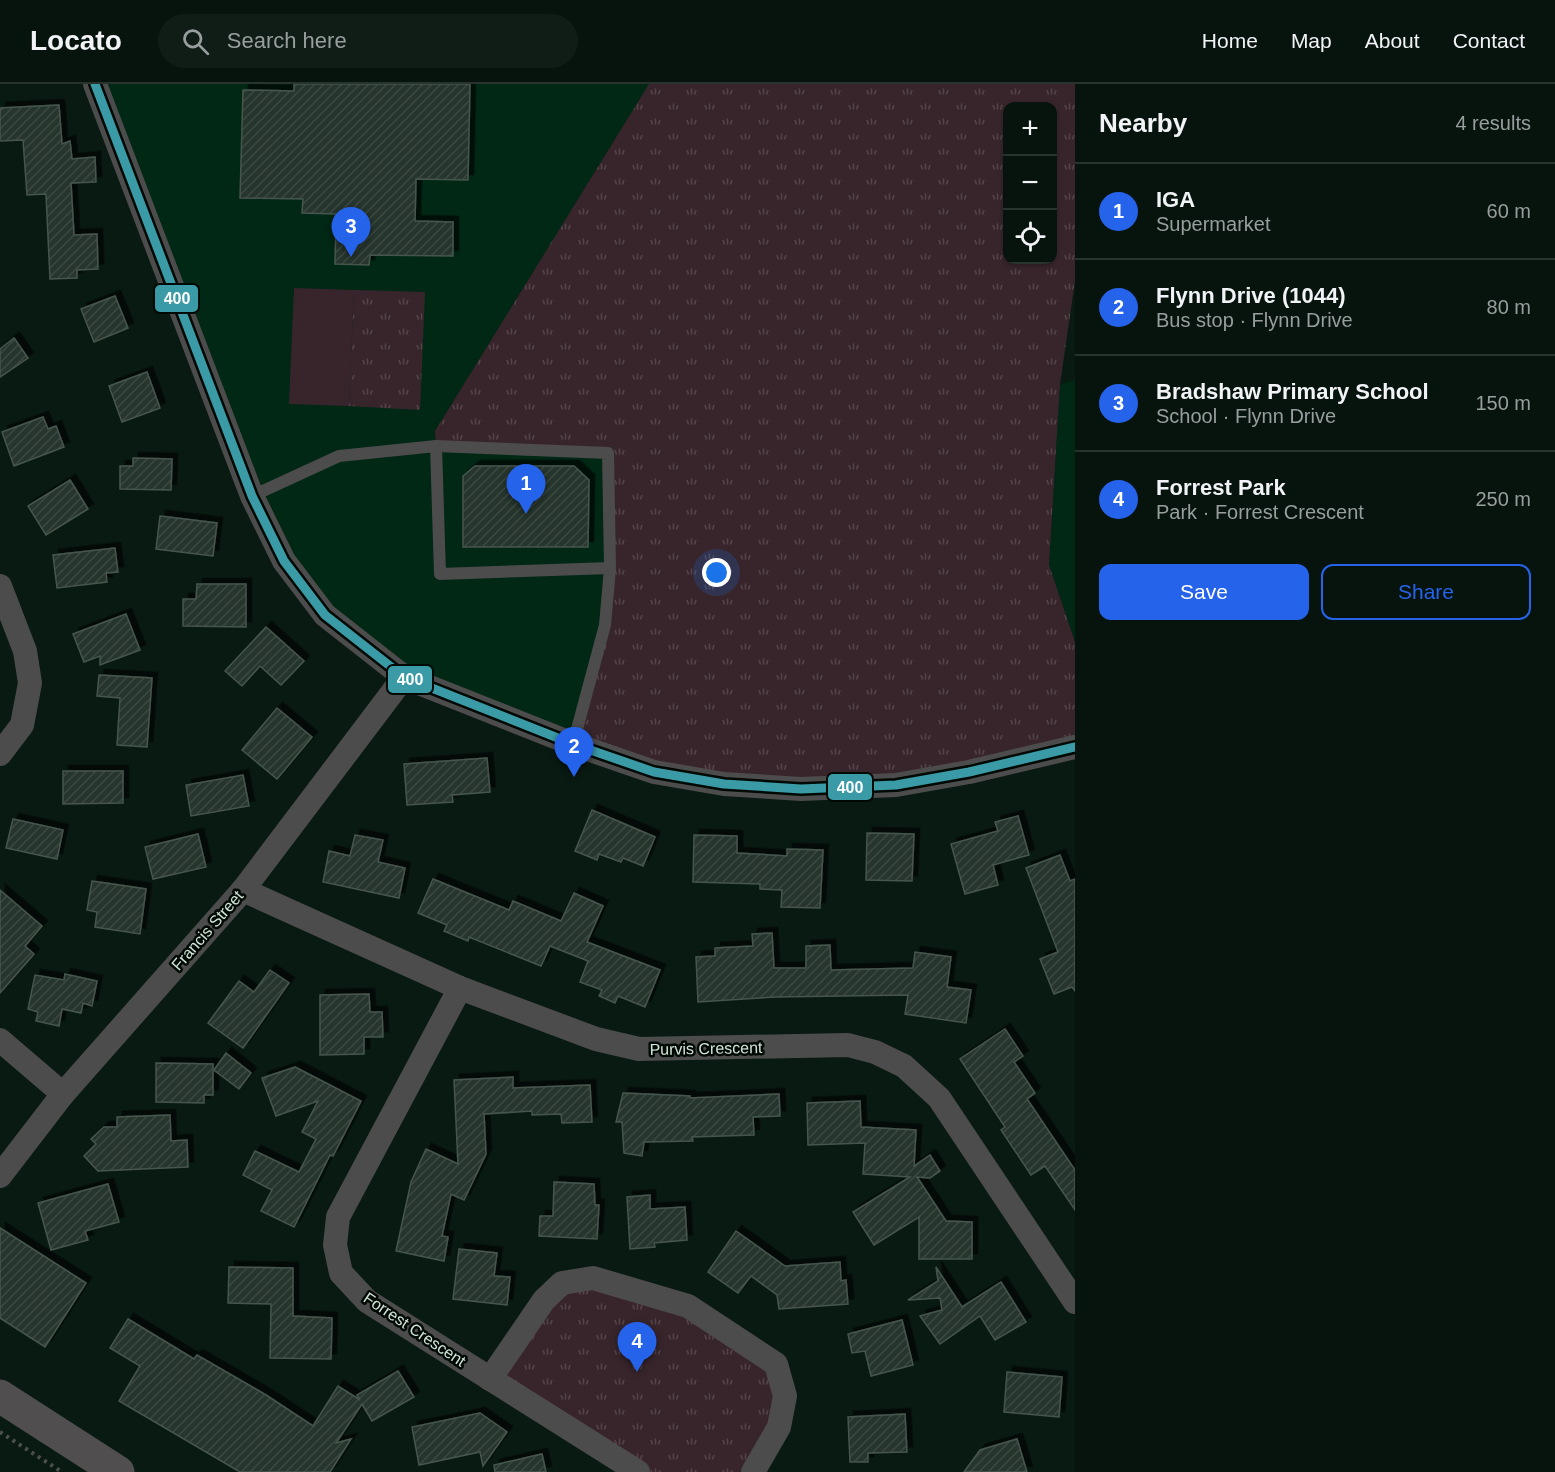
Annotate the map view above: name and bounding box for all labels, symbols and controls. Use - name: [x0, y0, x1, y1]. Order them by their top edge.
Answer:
- search box: [158, 14, 578, 68]
- text: Locato: [30, 25, 122, 56]
- icon: search: [179, 25, 212, 58]
- text: Search here: [227, 28, 347, 53]
- text: Home: [1202, 29, 1258, 52]
- text: Map: [1291, 29, 1332, 52]
- text: About: [1365, 29, 1420, 52]
- text: Contact: [1453, 29, 1525, 52]
- map controls: [1003, 102, 1057, 264]
- button: +: [1003, 102, 1057, 156]
- text: Nearby: [1099, 108, 1187, 138]
- text: 4 results: [1455, 112, 1531, 134]
- button: −: [1003, 156, 1057, 210]
- text: IGA: [1156, 187, 1195, 212]
- text: 1: [1113, 200, 1124, 222]
- text: 60 m: [1487, 200, 1531, 222]
- pin: 3: [332, 208, 370, 257]
- button: locate: [1003, 210, 1057, 264]
- text: Supermarket: [1156, 213, 1271, 235]
- text: Flynn Drive (1044): [1156, 283, 1346, 308]
- line badge: 400: [154, 284, 199, 313]
- text: 400: [164, 290, 190, 307]
- text: 2: [1113, 296, 1124, 318]
- text: 80 m: [1487, 296, 1531, 318]
- text: Bus stop · Flynn Drive: [1156, 309, 1353, 331]
- text: Bradshaw Primary School: [1156, 379, 1429, 404]
- text: 3: [1113, 392, 1124, 414]
- text: 150 m: [1475, 392, 1531, 414]
- text: School · Flynn Drive: [1156, 405, 1336, 427]
- pin: 1: [506, 464, 546, 514]
- text: Forrest Park: [1156, 475, 1286, 500]
- text: 4: [1113, 488, 1124, 510]
- text: 250 m: [1475, 488, 1531, 510]
- text: Park · Forrest Crescent: [1156, 501, 1364, 523]
- your location: [702, 558, 731, 587]
- button: Save: [1099, 564, 1309, 620]
- button: Share: [1321, 564, 1531, 620]
- line badge: 400: [387, 665, 433, 694]
- text: 400: [397, 671, 423, 688]
- pin: 2: [554, 728, 594, 777]
- line badge: 400: [827, 773, 873, 801]
- text: 400: [837, 779, 863, 796]
- street label: Francis Street: [168, 887, 247, 973]
- street label: Purvis Crescent: [649, 1039, 763, 1058]
- street label: Forrest Crescent: [361, 1289, 469, 1370]
- pin: 4: [618, 1322, 656, 1372]

